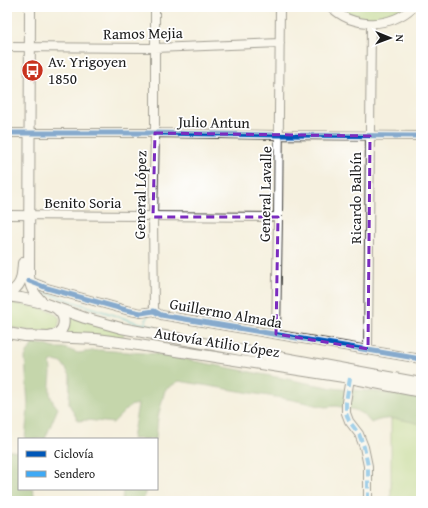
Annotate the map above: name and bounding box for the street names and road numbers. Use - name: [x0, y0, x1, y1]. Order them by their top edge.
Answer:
- street label: Ramos Mejia: [103, 22, 183, 44]
- street label: Julio Antun: [176, 111, 251, 133]
- street label: General Lavalle: [254, 146, 276, 242]
- street label: General López: [129, 150, 151, 239]
- street label: Ricardo Balbín: [345, 152, 366, 244]
- street label: Benito Soria: [45, 192, 121, 213]
- street label: Guillermo Almada: [168, 293, 284, 333]
- street label: Autovía Atilio López: [153, 322, 282, 362]

